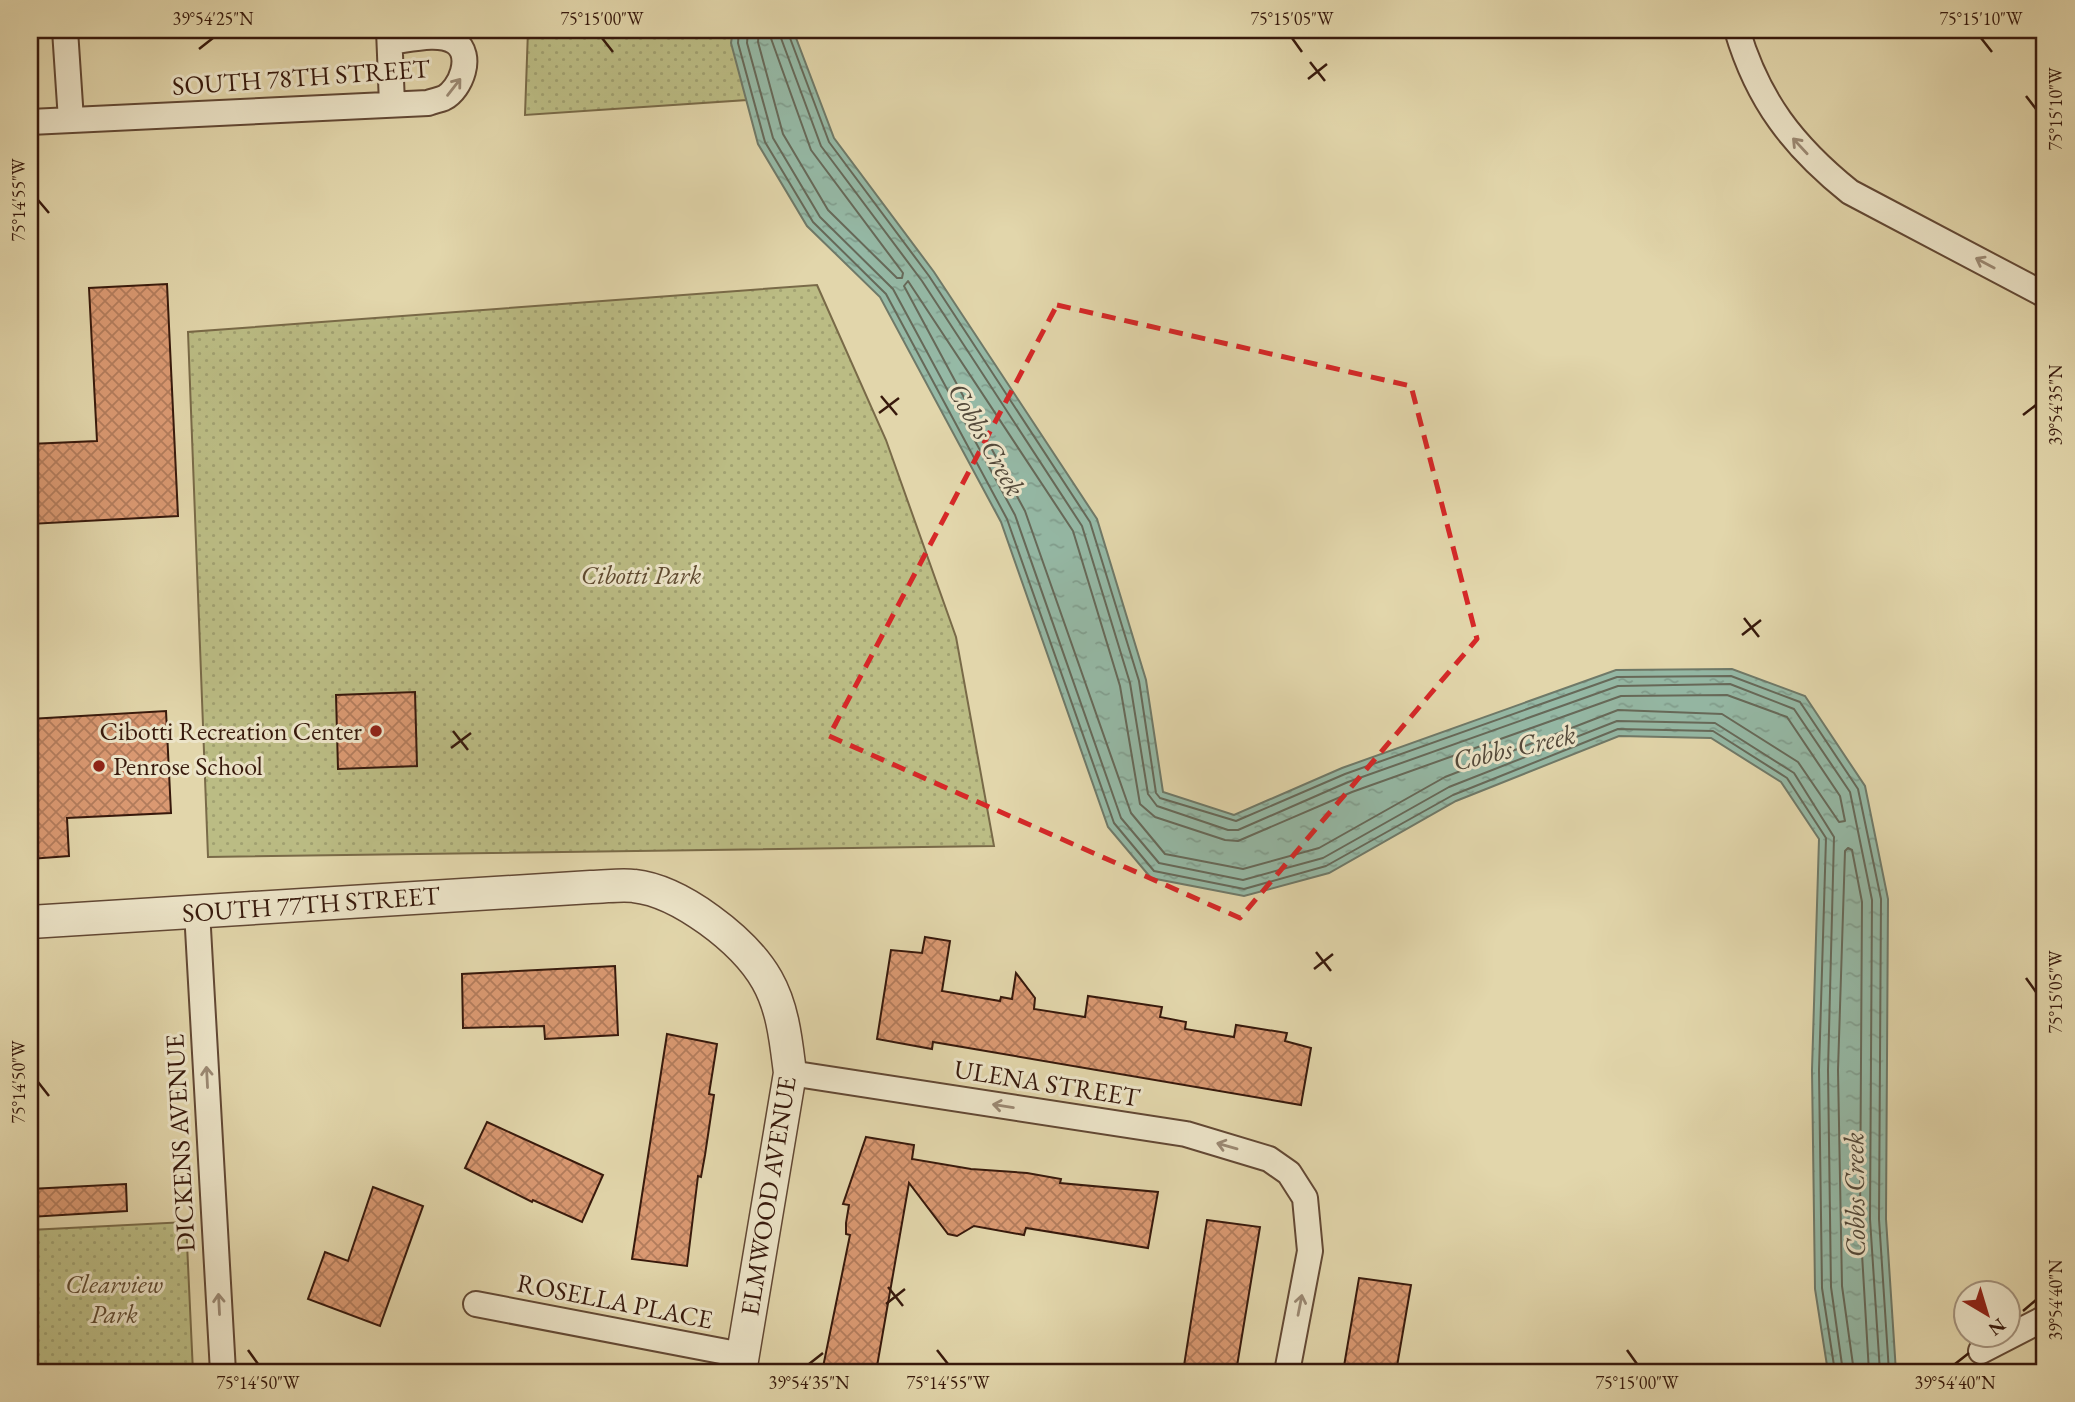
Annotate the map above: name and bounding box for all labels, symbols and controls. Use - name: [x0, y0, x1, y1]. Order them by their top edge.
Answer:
- text: 39°54'25"N: [173, 7, 254, 30]
- text: 75°15'00"W: [560, 7, 644, 30]
- text: 75°15'05"W: [1250, 7, 1334, 30]
- text: 75°15'10"W: [1939, 7, 2023, 30]
- street label: SOUTH 78TH STREET: [171, 51, 432, 103]
- text: 75°15'10"W: [2044, 67, 2067, 151]
- one-way arrow: [446, 78, 461, 96]
- one-way arrow: [1792, 137, 1808, 155]
- text: 75°14'55"W: [7, 158, 30, 242]
- one-way arrow: [1975, 256, 1996, 269]
- text: 39°54'35"N: [2044, 364, 2067, 445]
- water label: Cobbs Creek: [940, 376, 1034, 502]
- park label: Cibotti Park: [581, 558, 701, 592]
- place label: Cibotti Recreation Center: [100, 714, 362, 748]
- water label: Cobbs Creek: [1449, 715, 1579, 779]
- marker: Cibotti Recreation Center: [368, 723, 384, 739]
- place label: Penrose School: [113, 749, 263, 783]
- marker: Penrose School: [91, 758, 107, 774]
- street label: SOUTH 77TH STREET: [181, 878, 442, 930]
- text: 75°15'05"W: [2044, 950, 2067, 1034]
- street label: DICKENS AVENUE: [157, 1033, 203, 1253]
- text: 75°14'50"W: [7, 1040, 30, 1124]
- street label: ULENA STREET: [952, 1052, 1143, 1115]
- one-way arrow: [200, 1066, 213, 1089]
- street label: ELMWOOD AVENUE: [732, 1074, 804, 1318]
- one-way arrow: [992, 1099, 1015, 1112]
- water label: Cobbs Creek: [1835, 1132, 1873, 1258]
- one-way arrow: [1216, 1138, 1238, 1151]
- text: 39°54'40"N: [2044, 1259, 2067, 1340]
- street label: ROSELLA PLACE: [514, 1265, 716, 1337]
- park label: Clearview Park: [65, 1267, 163, 1331]
- north arrow: [1952, 1280, 2022, 1350]
- one-way arrow: [213, 1293, 226, 1316]
- one-way arrow: [1293, 1294, 1307, 1317]
- text: N: [1983, 1312, 2011, 1342]
- text: 75°14'50"W: [216, 1371, 300, 1394]
- text: 39°54'35"N: [769, 1371, 850, 1394]
- text: 75°14'55"W: [906, 1371, 990, 1394]
- text: 75°15'00"W: [1595, 1371, 1679, 1394]
- text: 39°54'40"N: [1915, 1371, 1996, 1394]

